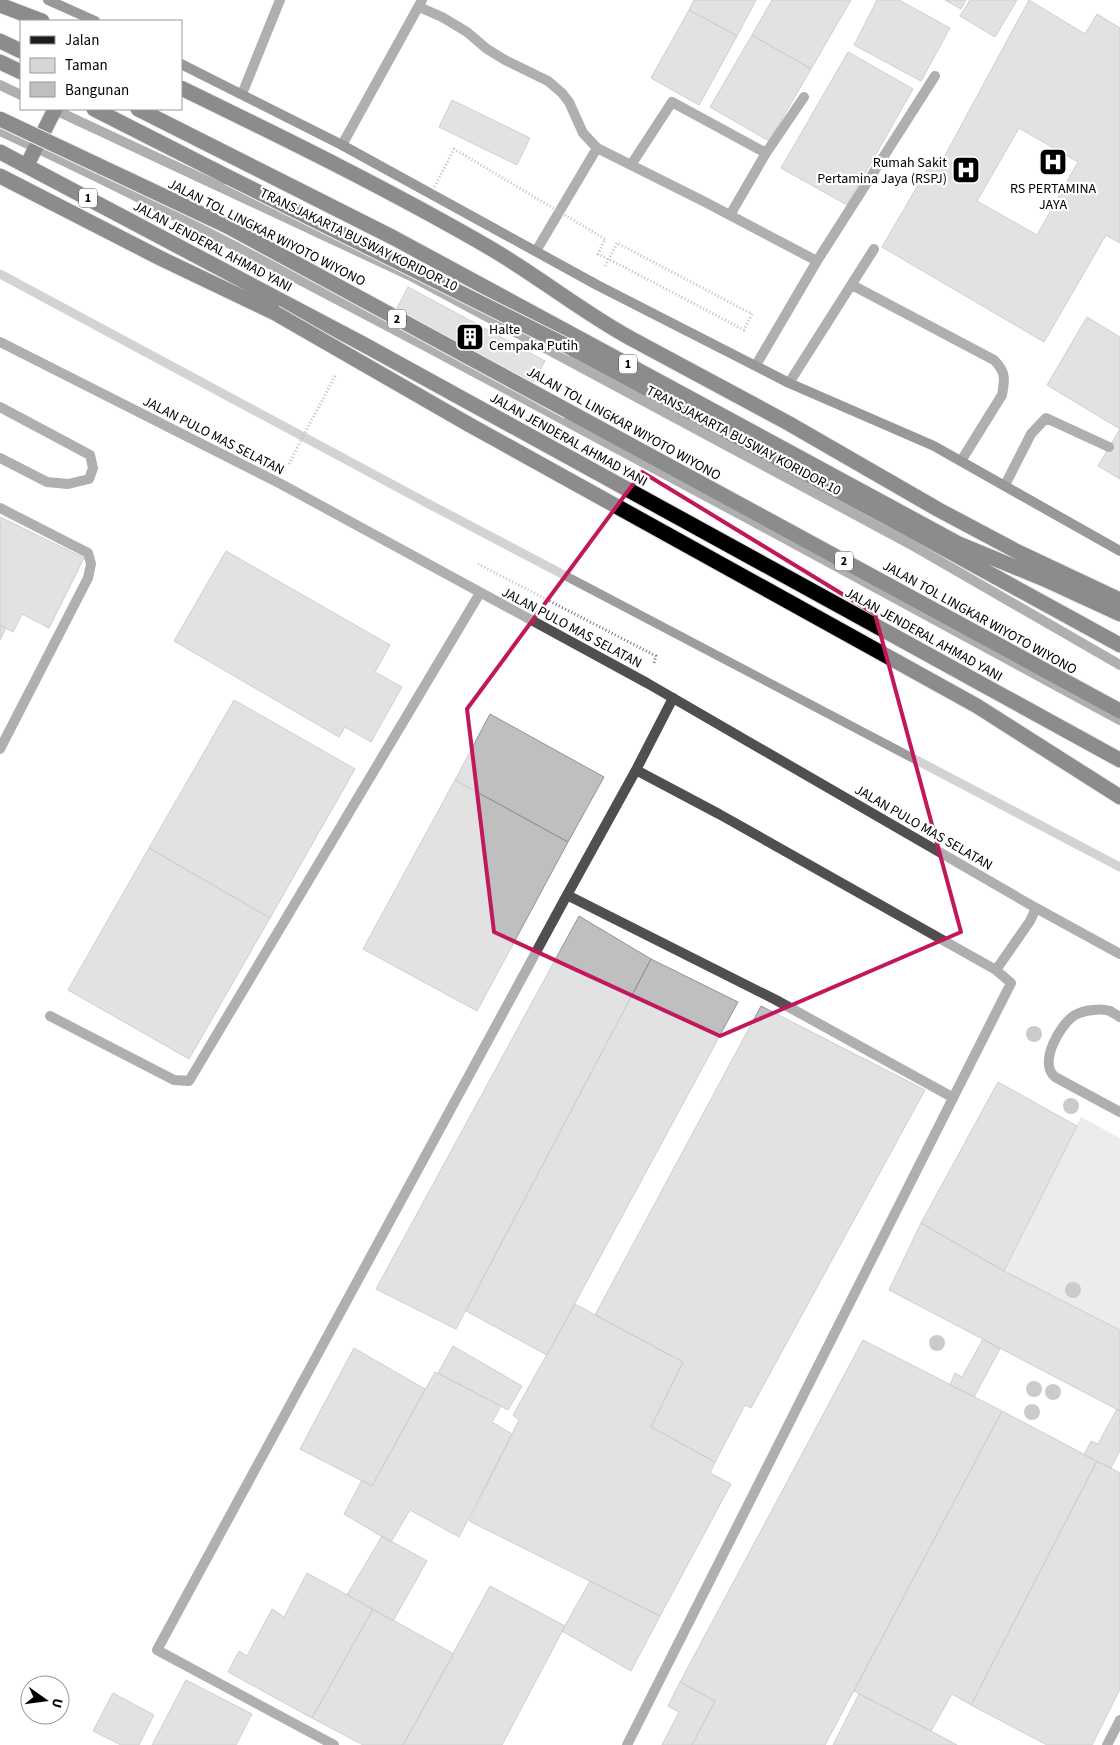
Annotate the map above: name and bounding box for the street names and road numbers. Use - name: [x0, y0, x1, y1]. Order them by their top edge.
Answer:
- street label: JALAN TOL LINGKAR WIYOTO WIYONO: [164, 174, 369, 292]
- street label: TRANSJAKARTA BUSWAY KORIDOR 10: [256, 183, 461, 297]
- road number: 1: [79, 188, 97, 208]
- street label: JALAN JENDERAL AHMAD YANI: [129, 196, 296, 297]
- road number: 2: [388, 310, 406, 328]
- road number: 1: [619, 354, 637, 374]
- street label: JALAN TOL LINGKAR WIYOTO WIYONO: [523, 362, 724, 486]
- street label: TRANSJAKARTA BUSWAY KORIDOR 10: [643, 381, 845, 501]
- street label: JALAN JENDERAL AHMAD YANI: [486, 388, 651, 492]
- street label: JALAN PULO MAS SELATAN: [139, 392, 288, 480]
- road number: 2: [835, 552, 853, 570]
- street label: JALAN TOL LINGKAR WIYOTO WIYONO: [879, 556, 1080, 680]
- street label: JALAN PULO MAS SELATAN: [498, 582, 645, 673]
- street label: JALAN JENDERAL AHMAD YANI: [841, 583, 1006, 687]
- street label: JALAN PULO MAS SELATAN: [851, 780, 996, 876]

